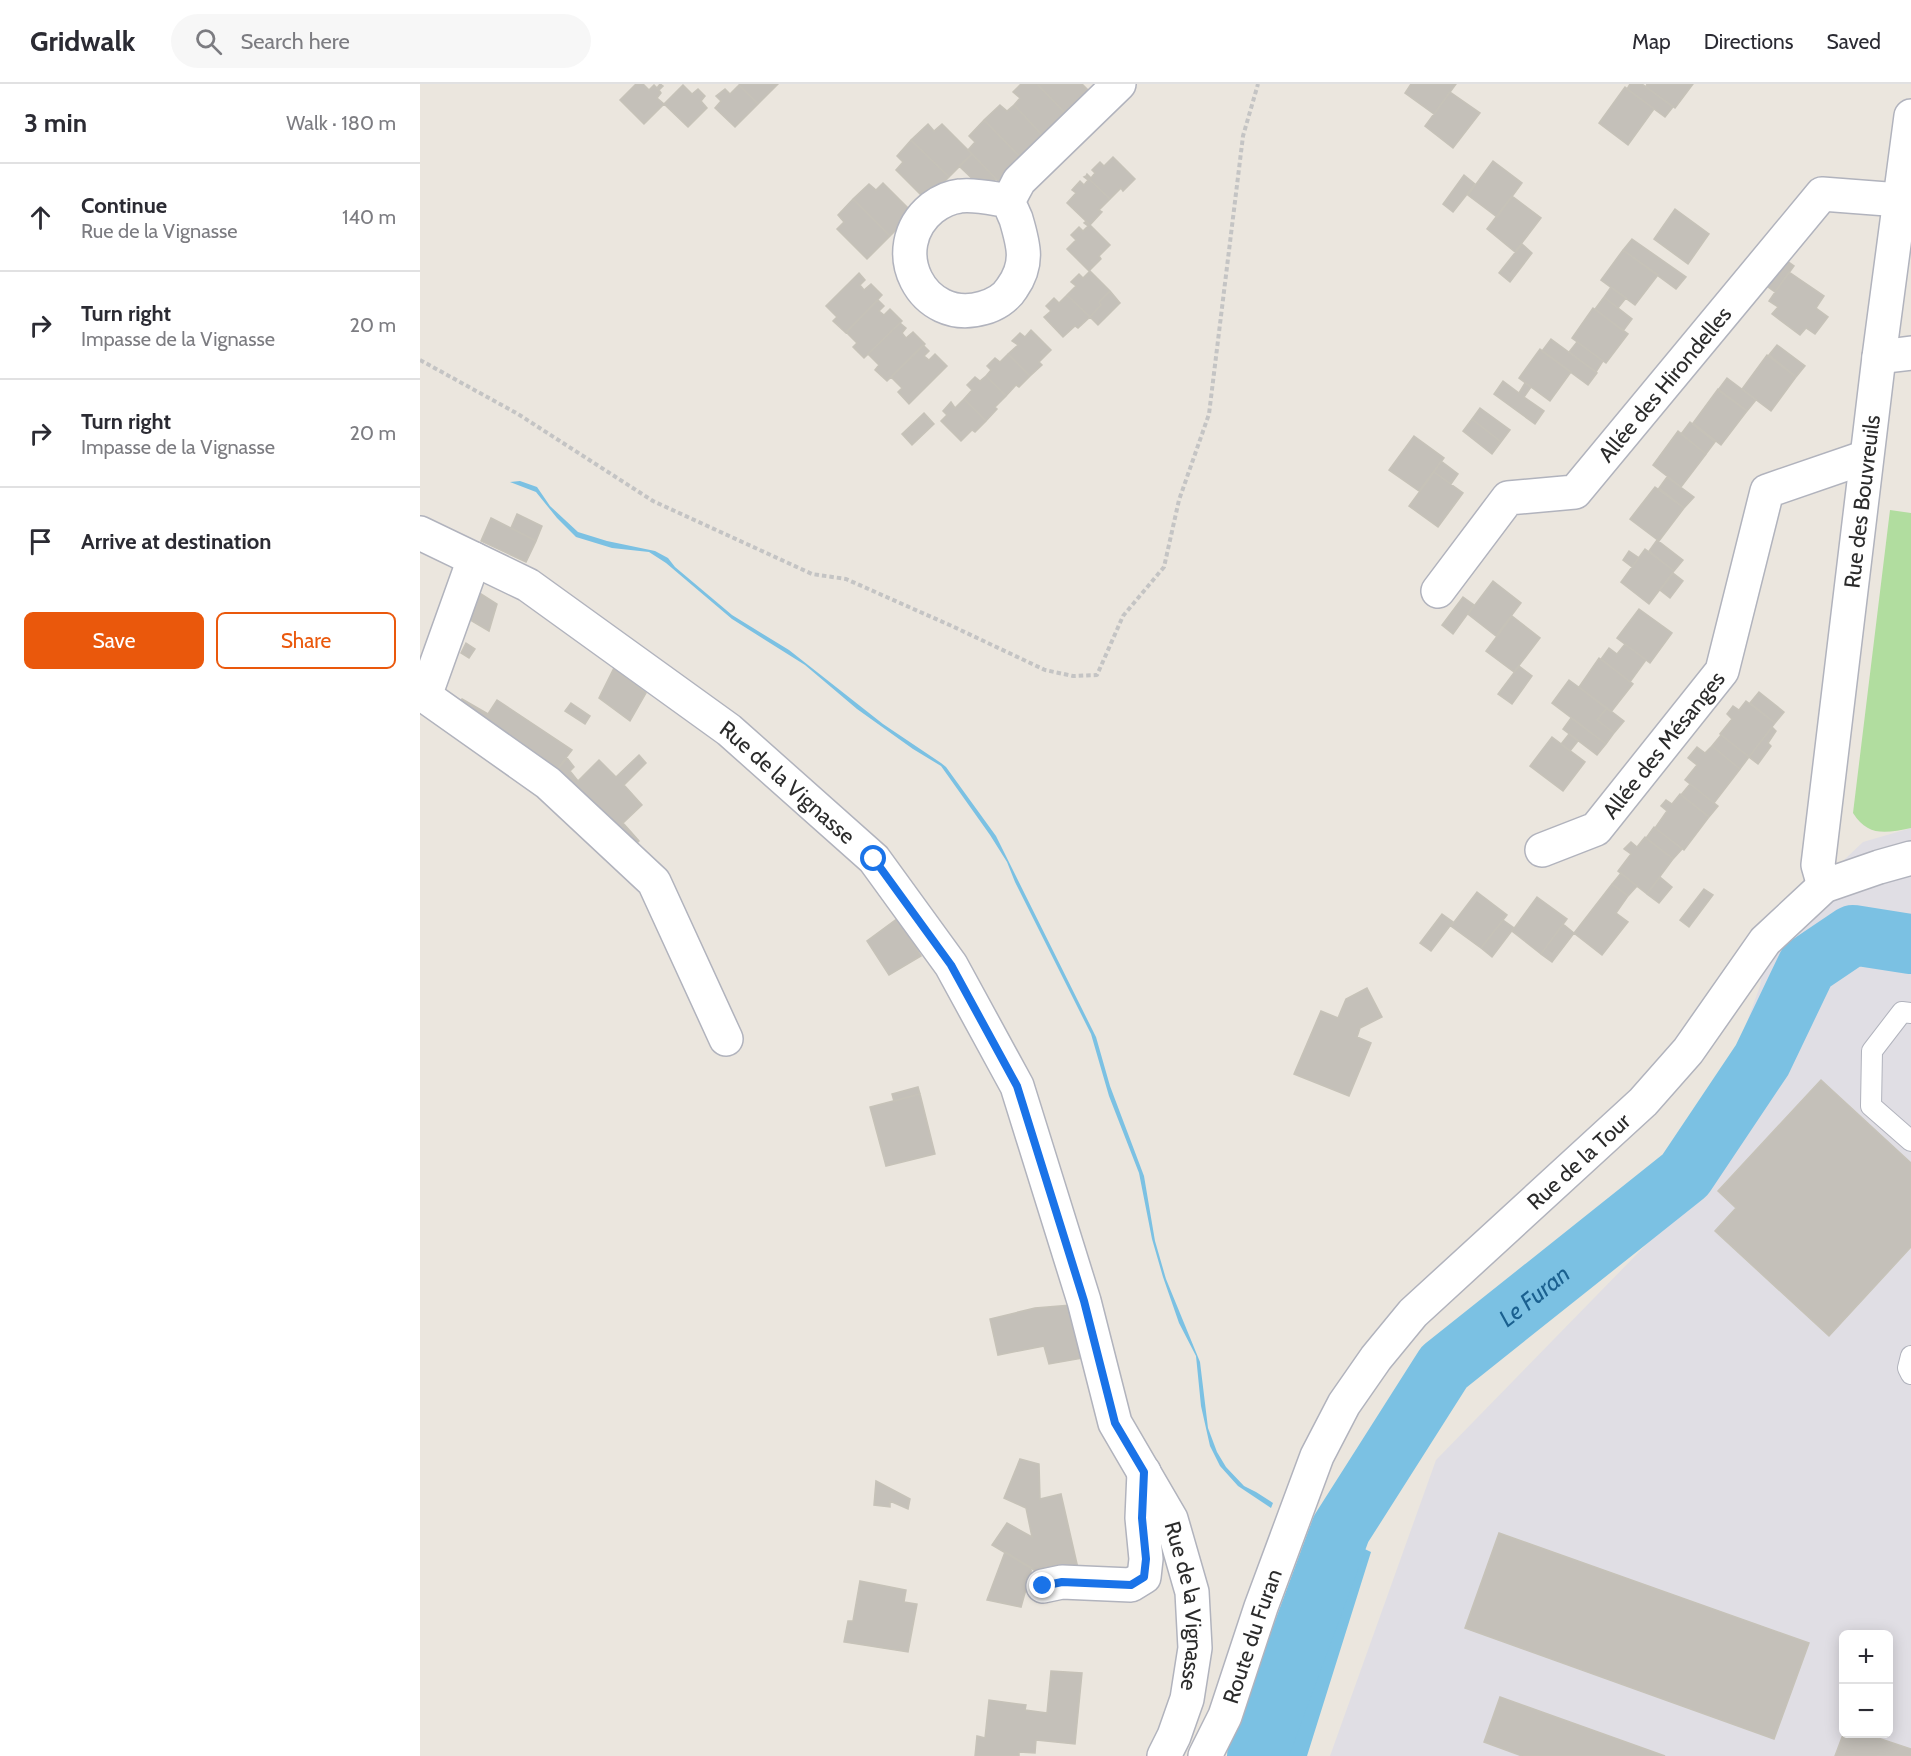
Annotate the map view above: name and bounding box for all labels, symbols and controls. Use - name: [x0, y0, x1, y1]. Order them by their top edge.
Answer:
- search box: [171, 14, 591, 68]
- text: Gridwalk: [30, 24, 135, 58]
- icon: search: [192, 25, 225, 58]
- text: Search here: [240, 28, 350, 55]
- text: Map: [1632, 29, 1671, 54]
- text: Directions: [1704, 29, 1793, 54]
- text: Saved: [1826, 29, 1881, 54]
- text: 3 min: [24, 107, 87, 139]
- text: Walk · 180 m: [286, 111, 396, 135]
- text: Continue: [81, 192, 167, 219]
- icon: ahead: [24, 201, 57, 234]
- text: 140 m: [342, 205, 396, 229]
- text: Rue de la Vignasse: [81, 219, 238, 243]
- text: Turn right: [81, 300, 171, 327]
- street label: Allée des Hirondelles: [1592, 301, 1737, 467]
- icon: right: [24, 309, 57, 342]
- text: 20 m: [350, 313, 396, 337]
- text: Impasse de la Vignasse: [81, 327, 275, 351]
- text: Turn right: [81, 408, 171, 435]
- street label: Rue des Bouvreuils: [1838, 413, 1885, 590]
- icon: right: [24, 417, 57, 450]
- text: 20 m: [350, 421, 396, 445]
- text: Impasse de la Vignasse: [81, 435, 275, 459]
- icon: arrive: [24, 525, 57, 558]
- text: Arrive at destination: [81, 528, 271, 555]
- button: Save: [24, 612, 204, 669]
- button: Share: [216, 612, 396, 669]
- street label: Allée des Mésanges: [1596, 665, 1730, 824]
- street label: Rue de la Vignasse: [715, 714, 861, 849]
- route start: [860, 845, 886, 871]
- street label: Rue de la Tour: [1521, 1107, 1636, 1215]
- water label: Le Furan: [1493, 1258, 1575, 1332]
- street label: Rue de la Vignasse: [1159, 1518, 1209, 1693]
- street label: Route du Furan: [1217, 1565, 1287, 1707]
- route end: [1029, 1572, 1055, 1598]
- map controls: [1839, 1630, 1893, 1738]
- button: +: [1839, 1630, 1893, 1684]
- button: −: [1839, 1684, 1893, 1738]

